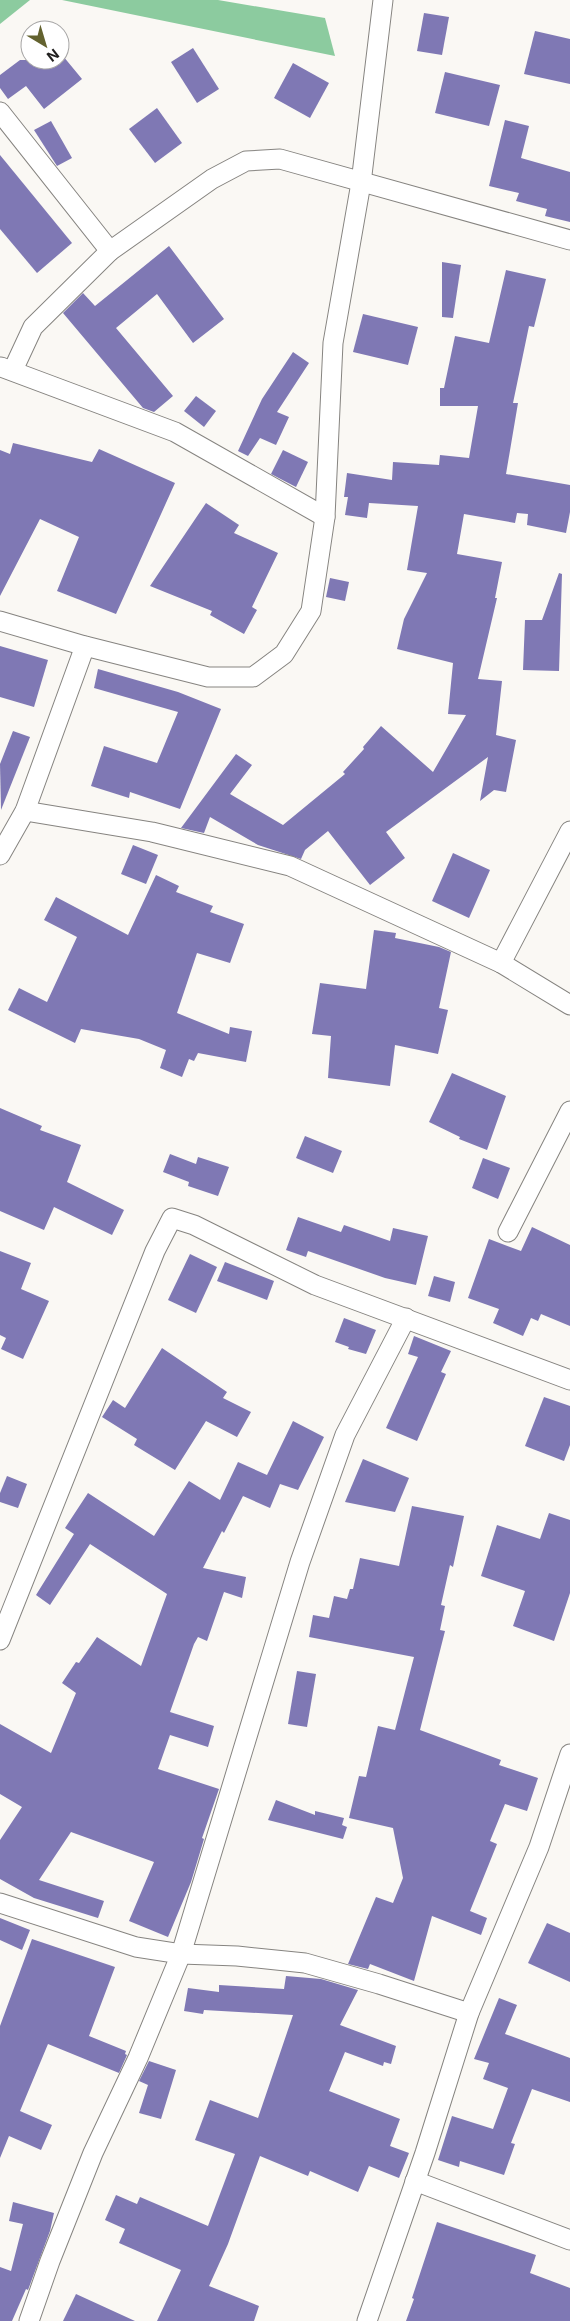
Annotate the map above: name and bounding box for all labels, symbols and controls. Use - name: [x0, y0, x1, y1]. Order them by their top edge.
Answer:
- north arrow: [20, 20, 70, 70]
- text: N: [44, 46, 63, 66]

